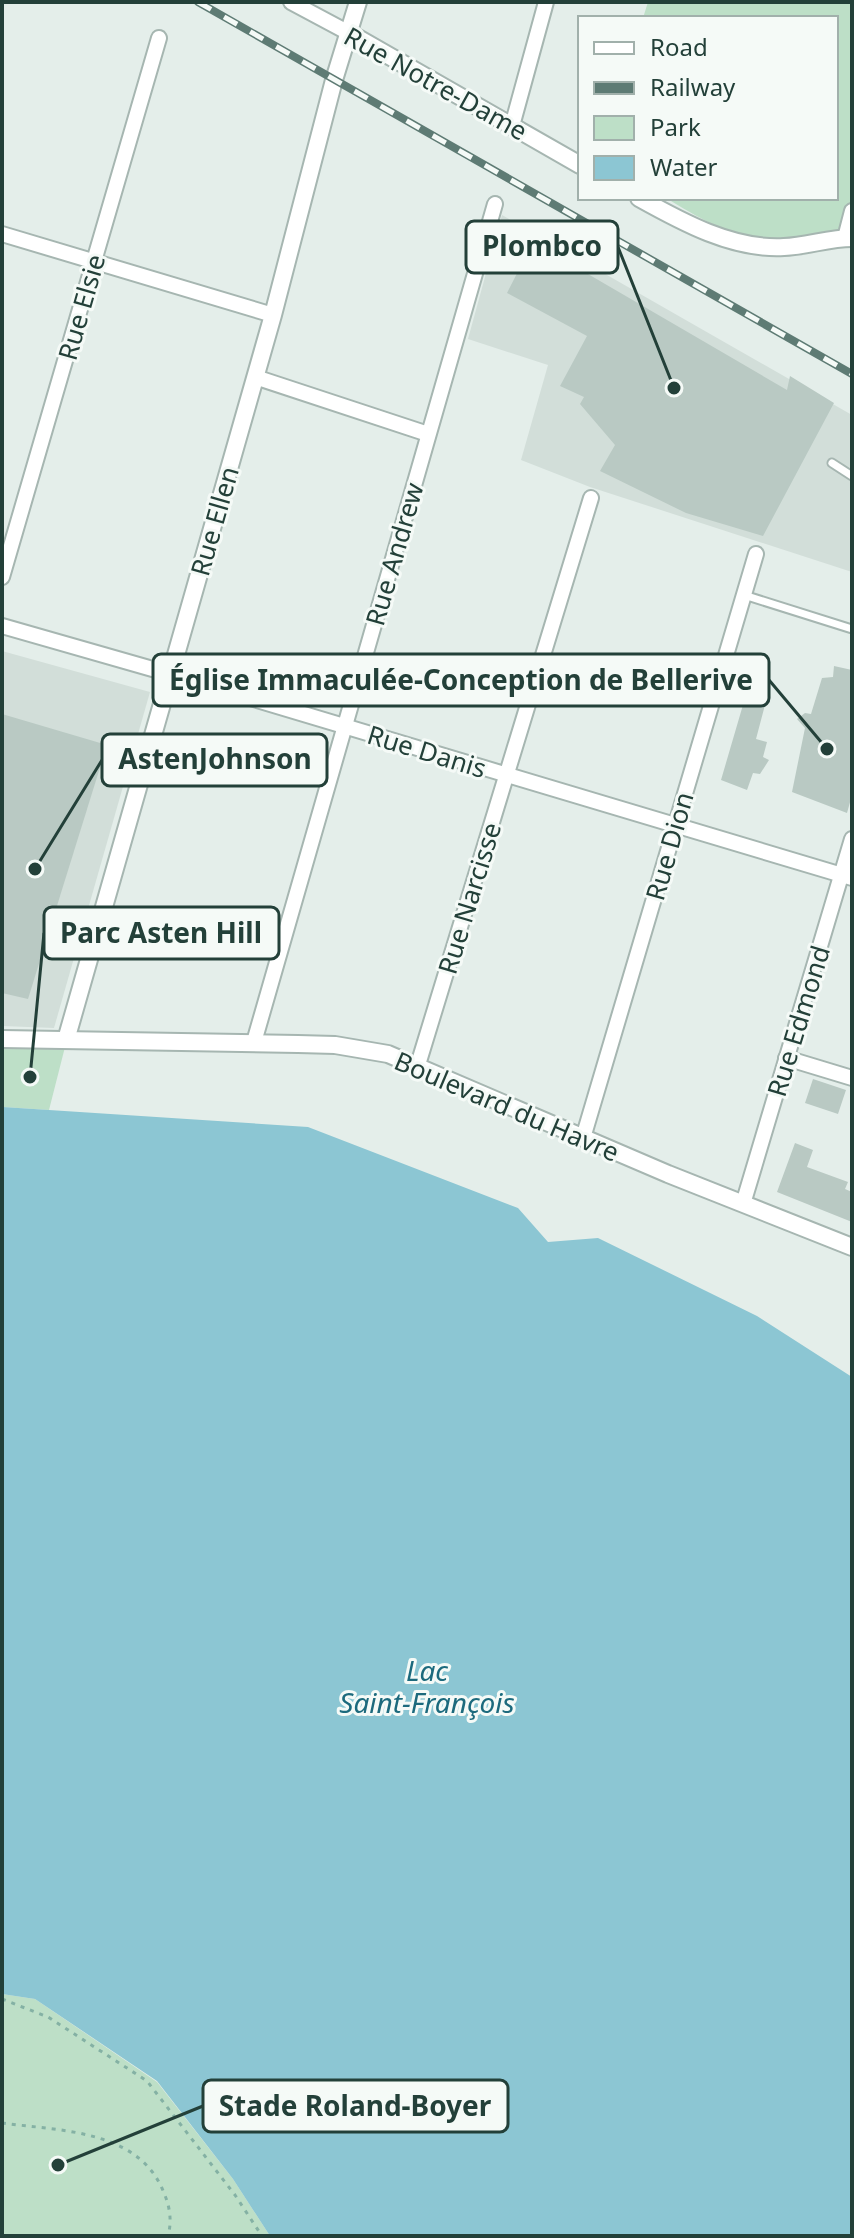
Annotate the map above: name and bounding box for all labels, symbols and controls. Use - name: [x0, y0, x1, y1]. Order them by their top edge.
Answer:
- legend: [578, 16, 838, 200]
- street label: Rue Notre-Dame: [338, 18, 534, 148]
- text: Road: [650, 30, 708, 63]
- text: Railway: [650, 70, 736, 103]
- text: Park: [650, 110, 701, 143]
- text: Water: [650, 150, 718, 183]
- callout: Plombco: [466, 221, 618, 273]
- text: Plombco: [482, 226, 602, 264]
- street label: Rue Elsie: [49, 250, 113, 364]
- street label: Rue Ellen: [181, 462, 247, 580]
- street label: Rue Andrew: [356, 478, 432, 630]
- callout: Église Immaculée-Conception de Bellerive: [153, 654, 769, 706]
- text: Église Immaculée-Conception de Bellerive: [169, 660, 753, 698]
- street label: Rue Danis: [363, 716, 491, 786]
- callout: AstenJohnson: [102, 734, 327, 786]
- text: AstenJohnson: [118, 739, 312, 777]
- street label: Rue Dion: [636, 788, 702, 904]
- street label: Rue Narcisse: [429, 818, 509, 978]
- callout: Parc Asten Hill: [44, 907, 279, 959]
- text: Parc Asten Hill: [60, 913, 262, 951]
- street label: Rue Edmond: [758, 941, 838, 1101]
- street label: Boulevard du Havre: [389, 1042, 625, 1170]
- water label: Lac Saint-François: [339, 1651, 515, 1721]
- callout: Stade Roland-Boyer: [203, 2080, 508, 2132]
- text: Stade Roland-Boyer: [219, 2086, 492, 2124]

